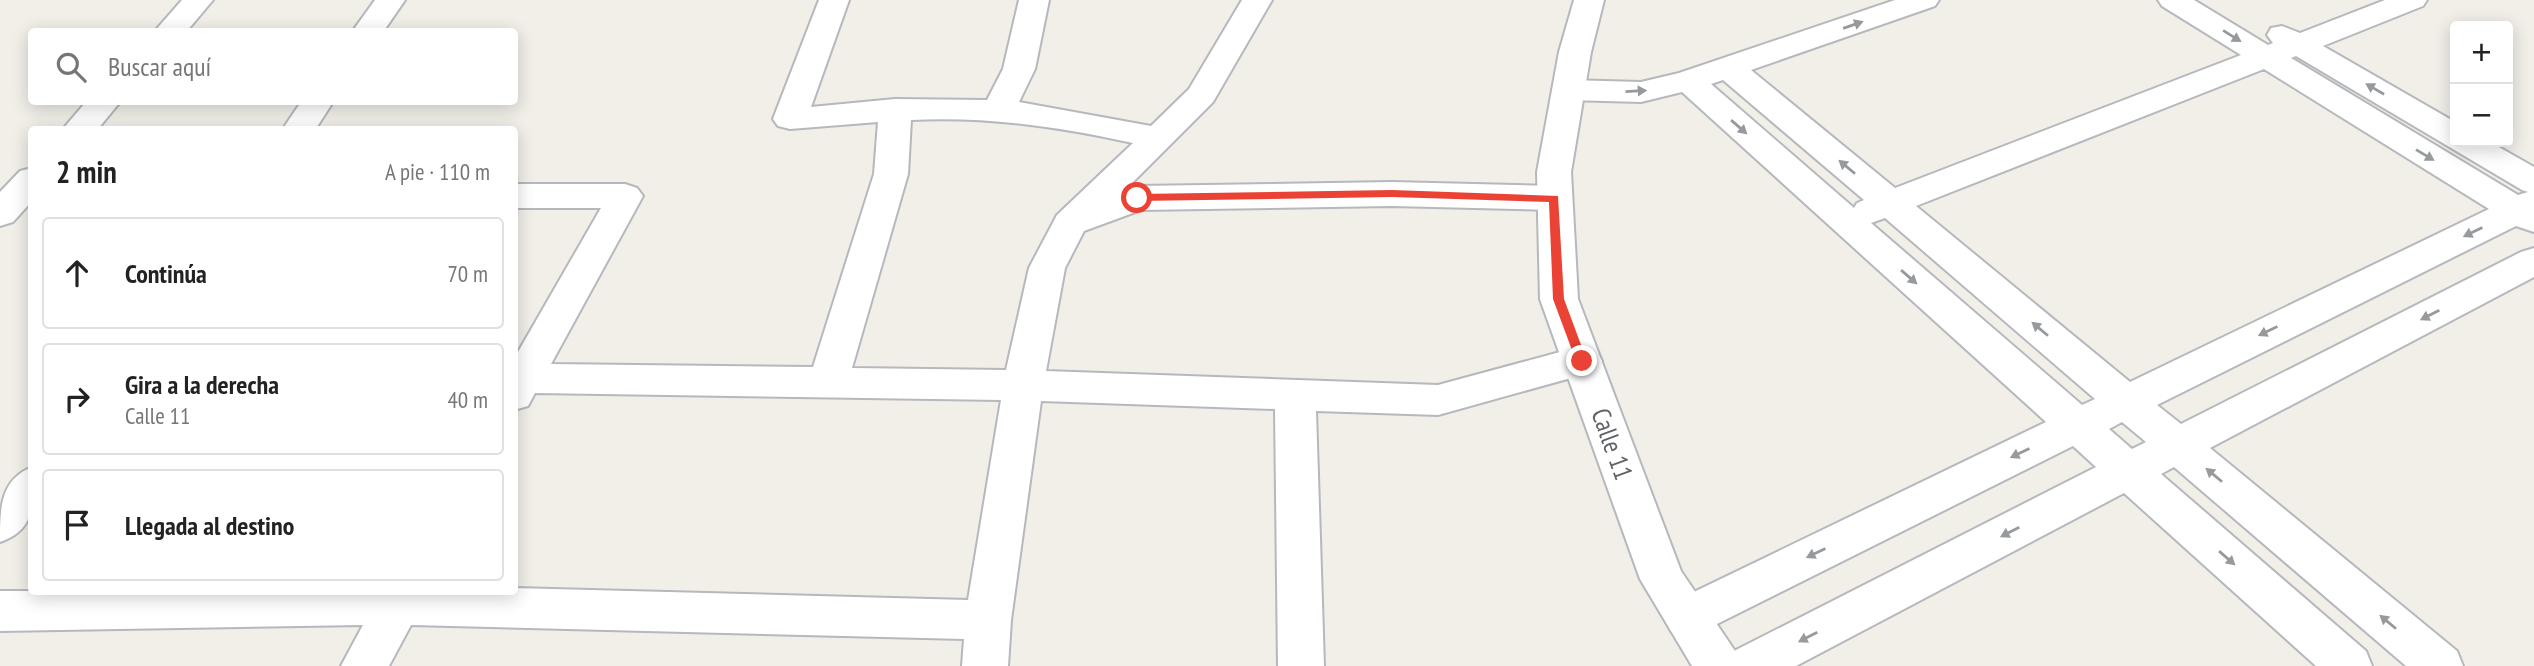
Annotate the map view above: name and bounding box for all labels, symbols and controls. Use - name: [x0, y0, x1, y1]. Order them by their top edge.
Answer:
- one-way arrow: [1842, 19, 1863, 30]
- map controls: [2450, 21, 2513, 147]
- button: +: [2450, 21, 2513, 84]
- search box: [28, 28, 518, 105]
- one-way arrow: [2222, 29, 2241, 42]
- icon: search: [52, 48, 90, 86]
- text: Buscar aquí: [108, 50, 211, 83]
- one-way arrow: [2366, 83, 2385, 95]
- button: −: [2450, 84, 2513, 147]
- one-way arrow: [1625, 85, 1647, 96]
- one-way arrow: [1730, 118, 1747, 134]
- one-way arrow: [2416, 148, 2435, 161]
- text: 2 min: [56, 152, 117, 191]
- text: A pie · 110 m: [385, 157, 490, 186]
- one-way arrow: [1838, 159, 1856, 174]
- route start: [1121, 182, 1152, 213]
- one-way arrow: [2463, 226, 2483, 237]
- icon: ahead: [58, 254, 96, 292]
- text: Continúa: [125, 257, 207, 290]
- text: 70 m: [447, 259, 488, 288]
- one-way arrow: [1900, 269, 1918, 285]
- one-way arrow: [2420, 310, 2440, 321]
- one-way arrow: [2031, 322, 2048, 337]
- one-way arrow: [2258, 326, 2278, 337]
- route end: [1566, 345, 1597, 376]
- text: Gira a la derecha: [125, 368, 279, 401]
- icon: right: [58, 380, 96, 418]
- text: 40 m: [447, 385, 488, 414]
- text: Calle 11: [125, 401, 190, 430]
- street label: Calle 11: [1584, 404, 1641, 484]
- one-way arrow: [2010, 448, 2030, 459]
- one-way arrow: [2205, 468, 2222, 483]
- icon: arrive: [58, 506, 96, 544]
- text: Llegada al destino: [125, 509, 294, 542]
- one-way arrow: [2000, 527, 2020, 538]
- one-way arrow: [1806, 548, 1826, 559]
- one-way arrow: [2218, 549, 2235, 565]
- one-way arrow: [2379, 615, 2396, 630]
- one-way arrow: [1798, 631, 1818, 642]

